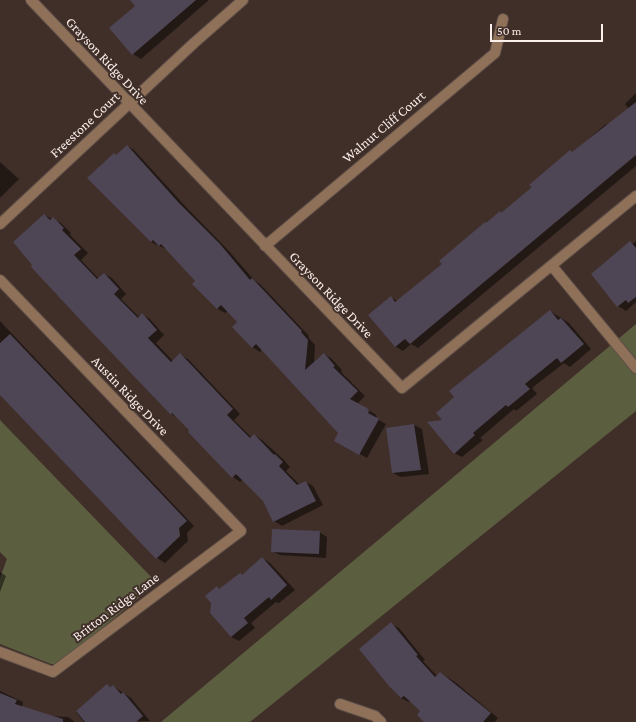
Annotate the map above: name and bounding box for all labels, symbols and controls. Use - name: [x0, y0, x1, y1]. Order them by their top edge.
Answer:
- street label: Grayson Ridge Drive: [62, 14, 152, 108]
- scale bar: [492, 16, 605, 42]
- text: 50 m: [497, 24, 521, 38]
- street label: Walnut Cliff Court: [339, 87, 429, 167]
- street label: Freestone Court: [47, 88, 123, 162]
- street label: Grayson Ridge Drive: [285, 248, 377, 342]
- street label: Austin Ridge Drive: [88, 353, 172, 439]
- street label: Britton Ridge Lane: [69, 569, 163, 645]

